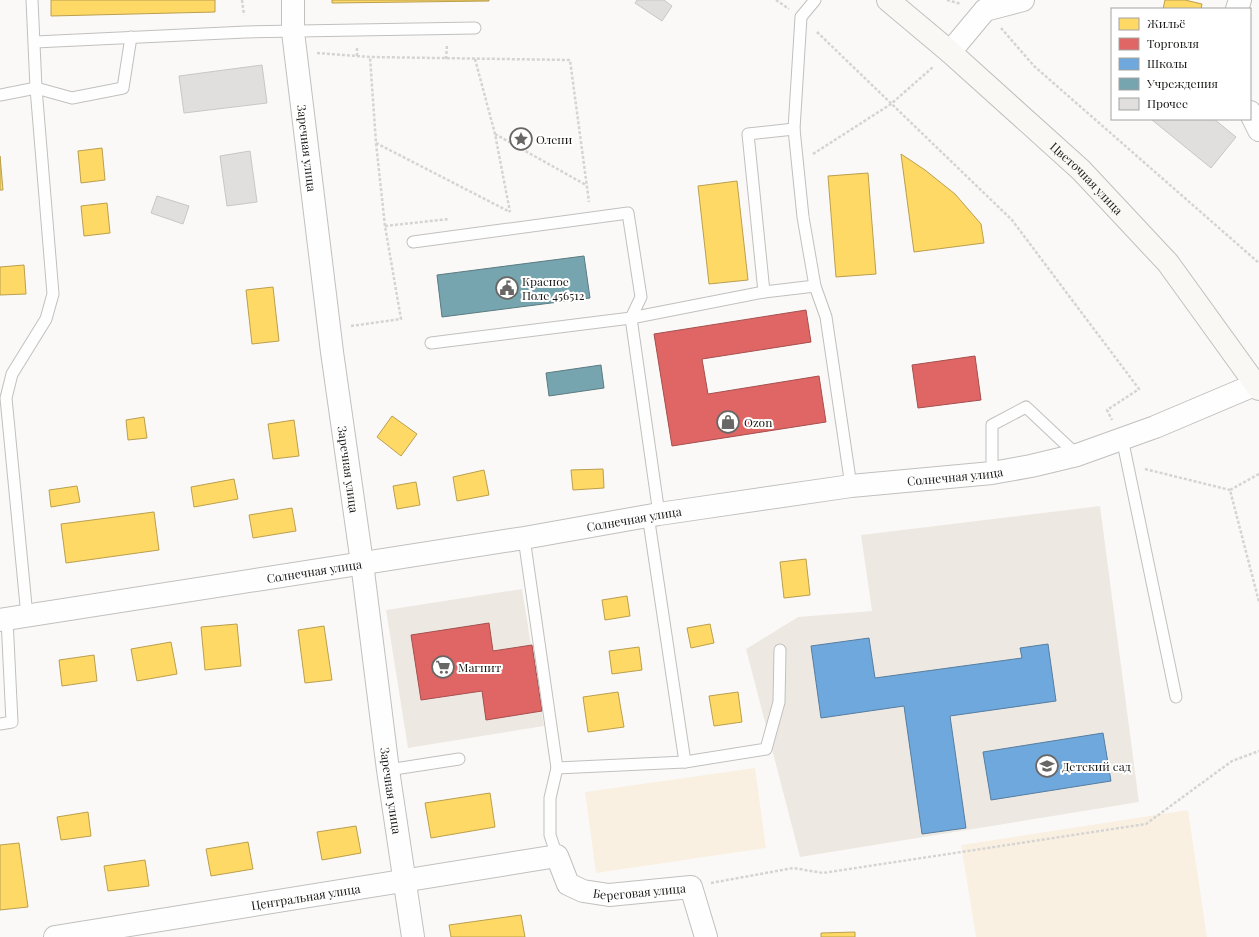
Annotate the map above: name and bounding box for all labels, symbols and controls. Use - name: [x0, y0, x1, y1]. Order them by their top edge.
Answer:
- legend: [1111, 8, 1251, 120]
- text: Жильё: [1147, 15, 1185, 31]
- text: Торговля: [1147, 35, 1200, 51]
- text: Школы: [1147, 55, 1187, 71]
- text: Учреждения: [1146, 75, 1219, 91]
- text: Прочее: [1147, 95, 1188, 111]
- street label: Заречная улица: [294, 104, 320, 193]
- place icon: Олени: [508, 126, 534, 152]
- place label: Олени: [536, 131, 573, 147]
- street label: Цветочная улица: [1047, 138, 1127, 218]
- place label: Красное Поле 456512: [522, 273, 585, 303]
- public building icon: Красное Поле 456512: [494, 275, 520, 301]
- shop icon: Ozon: [715, 409, 741, 435]
- place label: Ozon: [744, 414, 772, 430]
- street label: Заречная улица: [335, 425, 363, 514]
- street label: Солнечная улица: [906, 463, 1004, 489]
- street label: Солнечная улица: [585, 503, 683, 535]
- street label: Солнечная улица: [265, 555, 363, 586]
- supermarket icon: Магнит: [430, 654, 456, 680]
- place label: Магнит: [458, 659, 502, 675]
- street label: Заречная улица: [377, 746, 405, 835]
- school or university icon: Детский сад: [1034, 753, 1060, 779]
- place label: Детский сад: [1062, 758, 1132, 774]
- street label: Центральная улица: [250, 880, 361, 913]
- street label: Береговая улица: [592, 880, 686, 903]

